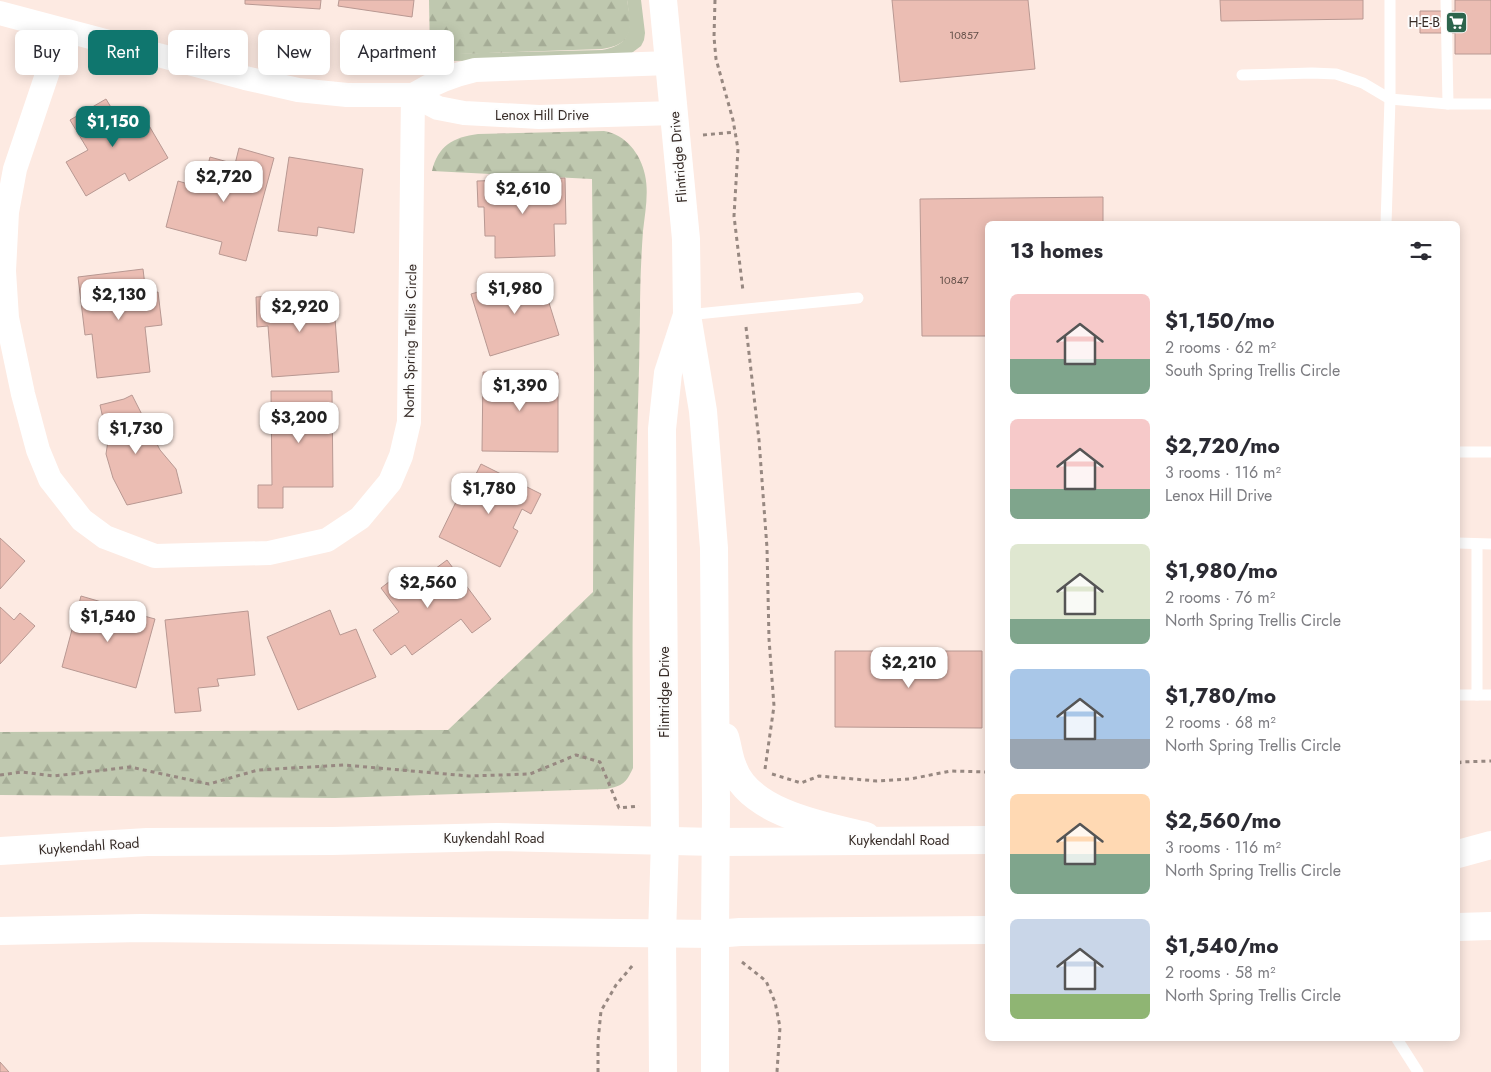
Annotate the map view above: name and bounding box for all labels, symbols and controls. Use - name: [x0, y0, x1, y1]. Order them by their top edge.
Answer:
- supermarket icon: H-E-B: [1444, 10, 1468, 34]
- place label: H-E-B: [1409, 12, 1440, 32]
- house number: 10857: [949, 27, 979, 43]
- chip: Buy: [15, 30, 78, 75]
- chip: Rent: [88, 30, 158, 75]
- chip: Filters: [168, 30, 248, 75]
- chip: New: [258, 30, 330, 75]
- chip: Apartment: [340, 30, 454, 75]
- street label: Lenox Hill Drive: [495, 105, 589, 125]
- pin: $1,150: [72, 106, 154, 148]
- text: $1,150: [87, 110, 139, 133]
- street label: Flintridge Drive: [664, 111, 692, 203]
- pin: $2,720: [183, 160, 265, 203]
- text: $2,720: [196, 165, 252, 188]
- pin: $2,610: [482, 172, 564, 215]
- text: $2,610: [495, 177, 551, 200]
- text: 13 homes: [1010, 236, 1103, 266]
- icon: filters: [1407, 237, 1435, 265]
- street label: North Spring Trellis Circle: [399, 264, 421, 418]
- pin: $1,980: [474, 272, 556, 315]
- house number: 10847: [939, 272, 969, 288]
- text: $1,980: [488, 277, 542, 300]
- pin: $2,130: [78, 278, 160, 321]
- text: $2,130: [92, 283, 146, 306]
- pin: $2,920: [259, 290, 341, 333]
- text: $2,920: [271, 295, 329, 318]
- text: $1,150/mo: [1165, 306, 1275, 336]
- icon: home: [1050, 314, 1110, 374]
- text: 2 rooms · 62 m²: [1165, 336, 1276, 359]
- text: South Spring Trellis Circle: [1165, 359, 1340, 382]
- pin: $1,390: [479, 370, 561, 412]
- text: $1,390: [493, 374, 547, 397]
- pin: $3,200: [258, 402, 340, 444]
- text: $3,200: [271, 406, 327, 429]
- pin: $1,730: [95, 412, 177, 455]
- text: $1,730: [109, 417, 163, 440]
- text: $2,720/mo: [1165, 431, 1280, 461]
- icon: home: [1050, 439, 1110, 499]
- text: 3 rooms · 116 m²: [1165, 461, 1281, 484]
- pin: $1,780: [448, 472, 530, 515]
- text: $1,780: [462, 477, 516, 500]
- text: Lenox Hill Drive: [1165, 484, 1272, 507]
- text: $1,980/mo: [1165, 556, 1278, 586]
- icon: home: [1050, 564, 1110, 624]
- pin: $2,560: [387, 566, 469, 609]
- text: $2,560: [399, 571, 457, 594]
- text: 2 rooms · 76 m²: [1165, 586, 1275, 609]
- pin: $1,540: [67, 600, 149, 643]
- text: $1,540: [80, 605, 136, 628]
- text: North Spring Trellis Circle: [1165, 609, 1341, 632]
- street label: Flintridge Drive: [654, 646, 674, 738]
- pin: $2,210: [868, 646, 950, 689]
- text: $2,210: [882, 651, 936, 674]
- text: $1,780/mo: [1165, 681, 1276, 711]
- icon: home: [1050, 689, 1110, 749]
- text: 2 rooms · 68 m²: [1165, 711, 1276, 734]
- text: North Spring Trellis Circle: [1165, 734, 1341, 757]
- text: $2,560/mo: [1165, 806, 1281, 836]
- icon: home: [1050, 814, 1110, 874]
- street label: Kuykendahl Road: [443, 828, 545, 848]
- street label: Kuykendahl Road: [848, 830, 950, 850]
- street label: Kuykendahl Road: [38, 832, 140, 860]
- text: 3 rooms · 116 m²: [1165, 836, 1281, 859]
- text: North Spring Trellis Circle: [1165, 859, 1341, 882]
- text: $1,540/mo: [1165, 931, 1279, 961]
- icon: home: [1050, 939, 1110, 999]
- text: 2 rooms · 58 m²: [1165, 961, 1276, 984]
- text: North Spring Trellis Circle: [1165, 984, 1341, 1007]

